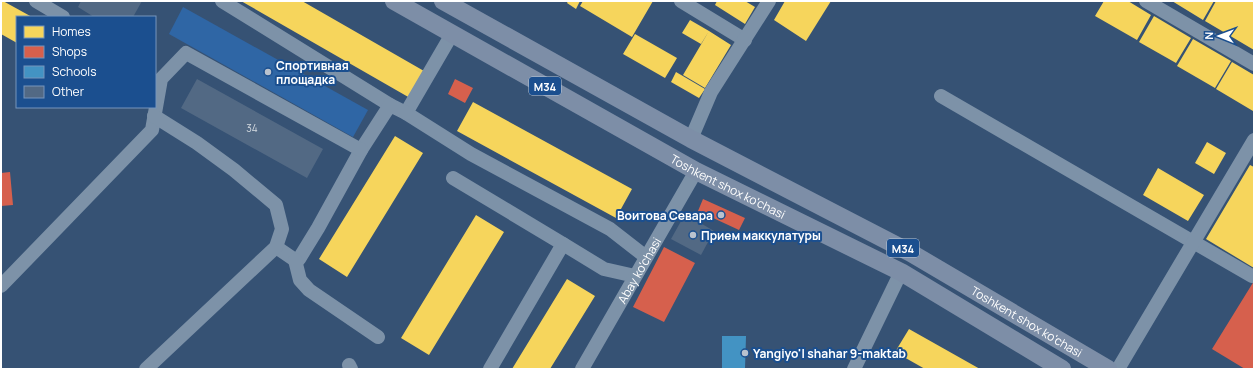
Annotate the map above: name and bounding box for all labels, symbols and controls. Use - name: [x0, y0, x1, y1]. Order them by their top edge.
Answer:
- legend: [16, 16, 156, 108]
- north arrow: [1199, 16, 1239, 56]
- text: Homes: [52, 23, 91, 40]
- text: N: [1201, 32, 1216, 40]
- text: Shops: [52, 43, 87, 60]
- place label: Спортивная площадка: [276, 57, 349, 88]
- text: Schools: [52, 63, 96, 80]
- marker: Спортивная площадка: [263, 67, 273, 77]
- road number: M34: [529, 77, 561, 95]
- text: Other: [52, 83, 85, 100]
- house number: 34: [246, 121, 258, 135]
- street label: Toshkent shox ko'chasi: [667, 150, 788, 222]
- place label: Воитова Севара: [617, 207, 713, 224]
- marker: Воитова Севара: [716, 210, 726, 220]
- place label: Прием маккулатуры: [701, 227, 821, 244]
- marker: Прием маккулатуры: [688, 230, 698, 240]
- street label: Abay ko'chasi: [613, 234, 665, 306]
- road number: M34: [887, 239, 919, 257]
- street label: Toshkent shox ko'chasi: [968, 282, 1086, 361]
- place label: Yangiyo'l shahar 9-maktab: [753, 345, 906, 362]
- marker: Yangiyo'l shahar 9-maktab: [740, 348, 750, 358]

